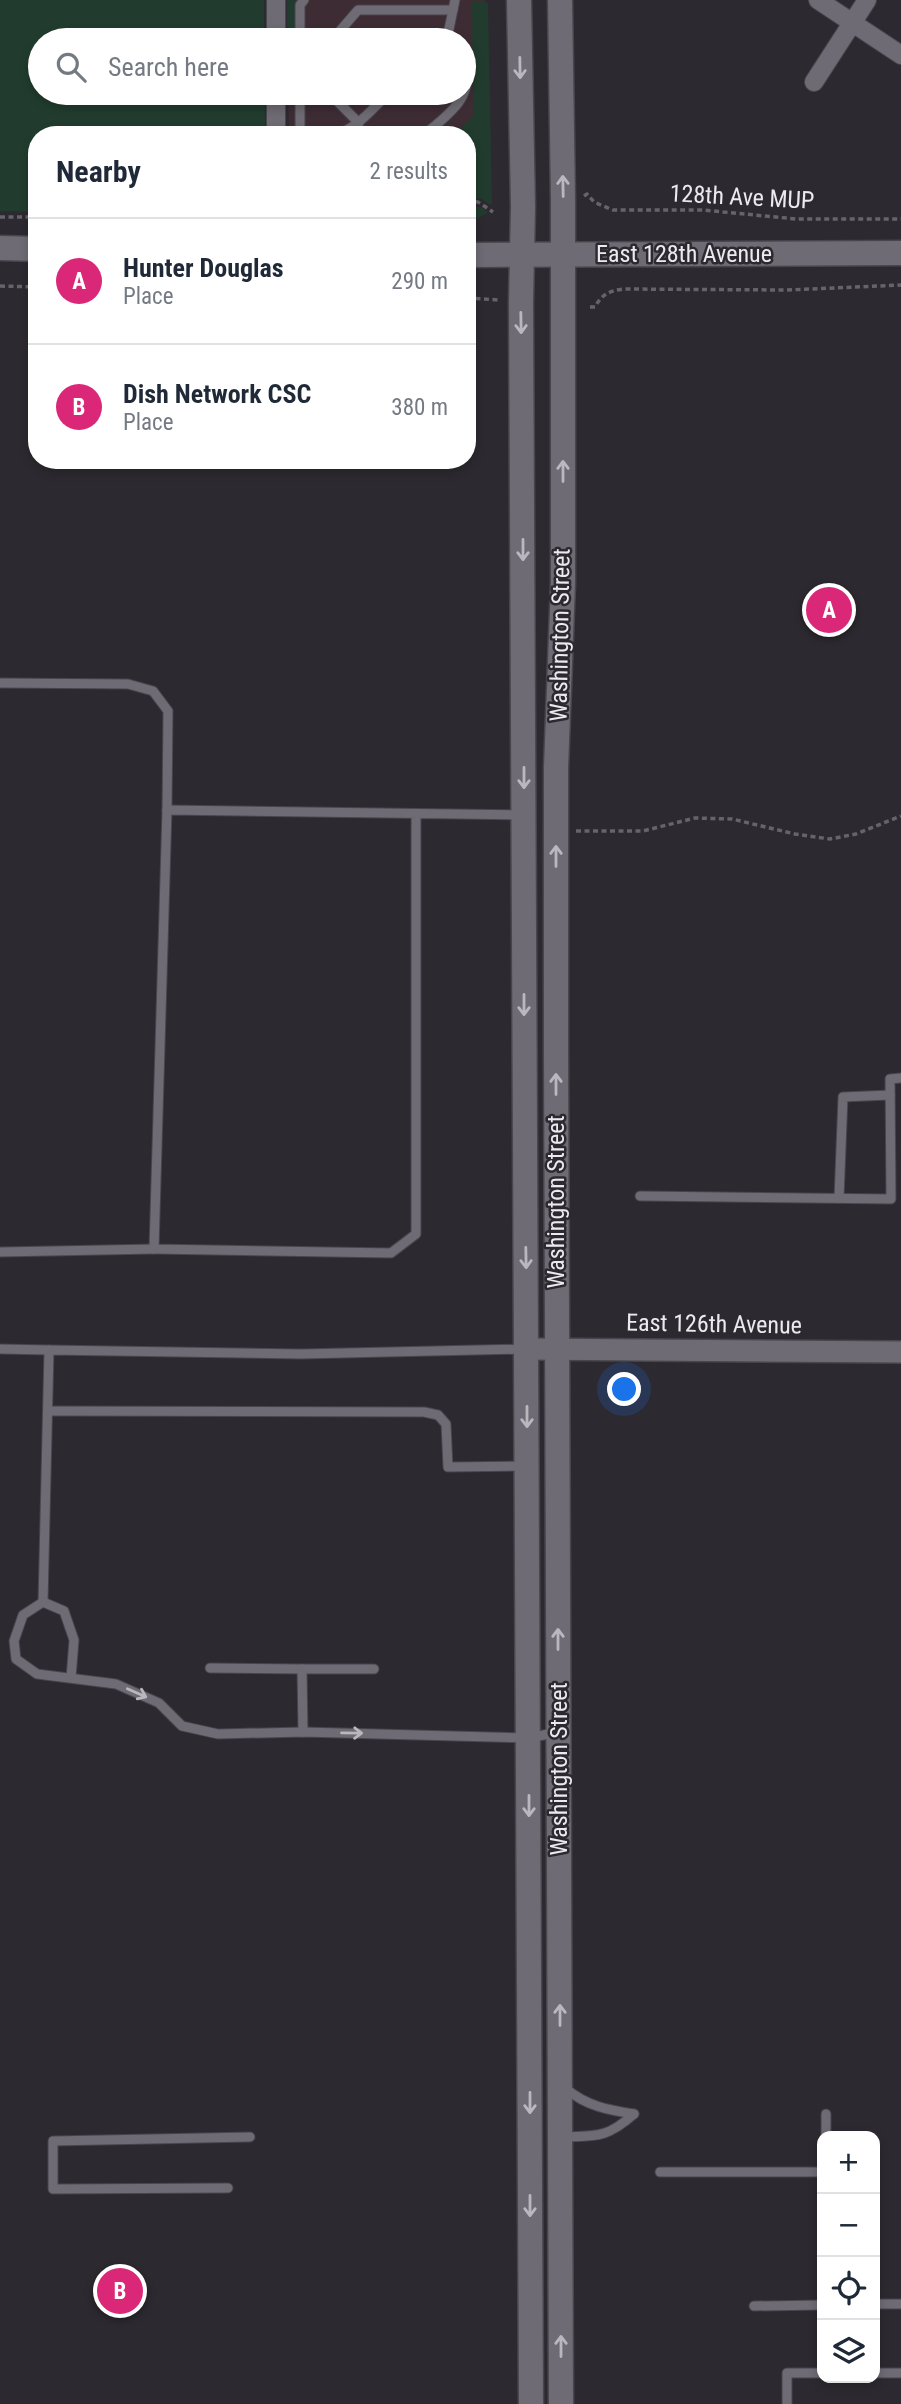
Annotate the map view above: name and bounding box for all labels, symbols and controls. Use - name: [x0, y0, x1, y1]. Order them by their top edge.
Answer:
- search box: [28, 28, 476, 105]
- icon: search: [52, 48, 90, 86]
- text: Search here: [108, 52, 229, 82]
- one-way arrow: [513, 56, 527, 79]
- text: Nearby: [56, 154, 141, 189]
- text: 2 results: [370, 158, 448, 185]
- one-way arrow: [556, 175, 570, 198]
- street label: 128th Ave MUP: [669, 179, 815, 215]
- street label: East 128th Avenue: [596, 240, 772, 268]
- text: Hunter Douglas: [123, 253, 284, 283]
- text: A: [72, 268, 86, 295]
- text: 290 m: [391, 268, 448, 295]
- text: Place: [123, 283, 173, 310]
- one-way arrow: [514, 311, 528, 334]
- text: Dish Network CSC: [123, 379, 311, 409]
- text: B: [73, 394, 85, 421]
- text: 380 m: [391, 394, 448, 421]
- text: Place: [123, 409, 173, 436]
- one-way arrow: [556, 460, 570, 483]
- one-way arrow: [517, 538, 530, 561]
- street label: Washington Street: [544, 548, 576, 722]
- pin: A: [806, 584, 852, 636]
- one-way arrow: [517, 766, 531, 789]
- one-way arrow: [549, 845, 563, 868]
- one-way arrow: [517, 993, 531, 1016]
- one-way arrow: [549, 1072, 563, 1095]
- street label: Washington Street: [542, 1115, 570, 1289]
- one-way arrow: [519, 1246, 533, 1269]
- street label: East 126th Avenue: [626, 1308, 802, 1340]
- your location: [607, 1372, 641, 1406]
- one-way arrow: [520, 1405, 534, 1428]
- one-way arrow: [551, 1627, 565, 1650]
- street label: Washington Street: [545, 1682, 573, 1856]
- one-way arrow: [126, 1687, 147, 1700]
- one-way arrow: [340, 1727, 363, 1740]
- one-way arrow: [522, 1794, 536, 1817]
- one-way arrow: [553, 2004, 567, 2027]
- one-way arrow: [523, 2091, 537, 2114]
- map controls: [817, 2131, 880, 2383]
- button: +: [817, 2131, 880, 2194]
- one-way arrow: [523, 2194, 537, 2217]
- button: −: [817, 2194, 880, 2257]
- button: locate: [817, 2257, 880, 2320]
- pin: B: [97, 2265, 143, 2317]
- button: layers: [817, 2320, 880, 2383]
- one-way arrow: [554, 2335, 568, 2358]

